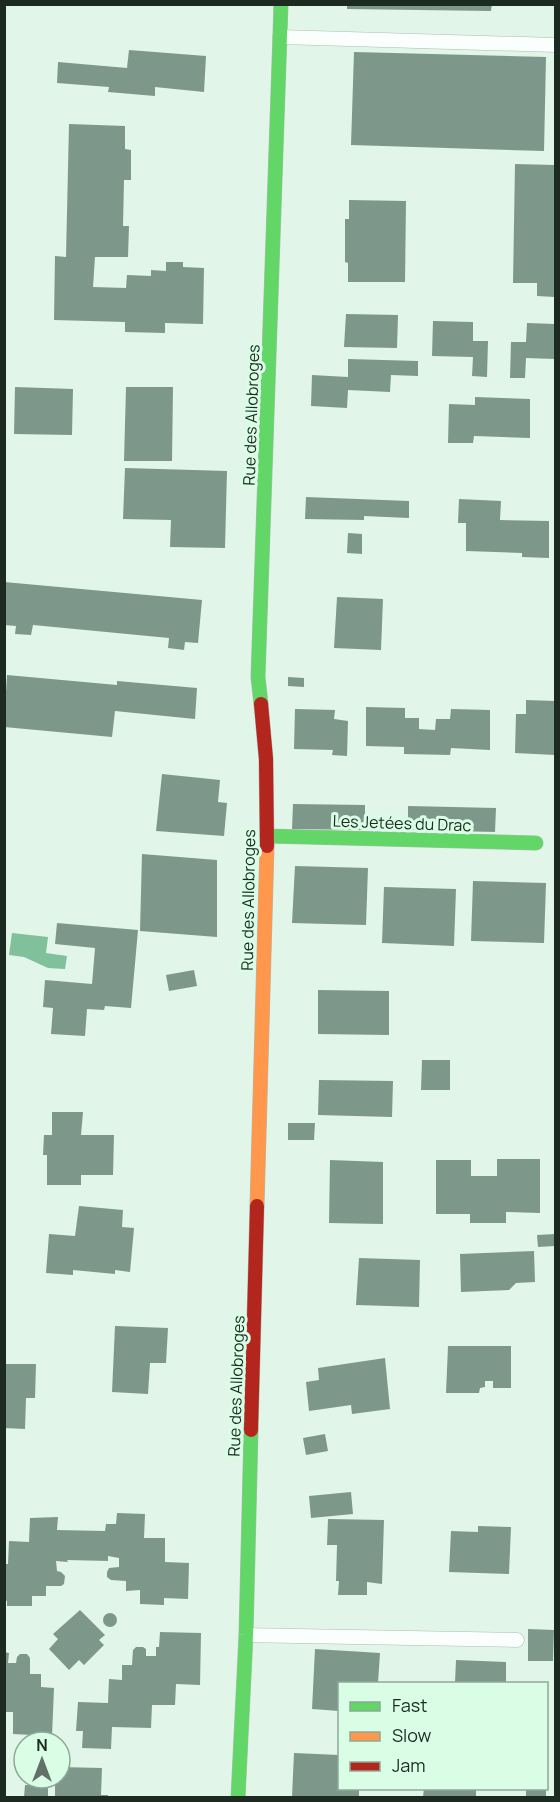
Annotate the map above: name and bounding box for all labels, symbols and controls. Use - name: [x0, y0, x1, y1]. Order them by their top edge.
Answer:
- street label: Rue des Allobroges: [238, 344, 264, 486]
- street label: Les Jetées du Drac: [332, 810, 472, 836]
- street label: Rue des Allobroges: [236, 829, 260, 971]
- street label: Rue des Allobroges: [223, 1315, 249, 1457]
- legend: [338, 1682, 548, 1790]
- text: Fast: [392, 1693, 427, 1717]
- text: Slow: [392, 1723, 432, 1747]
- north arrow: [12, 1730, 72, 1790]
- text: N: [36, 1734, 48, 1756]
- text: Jam: [392, 1753, 426, 1777]

